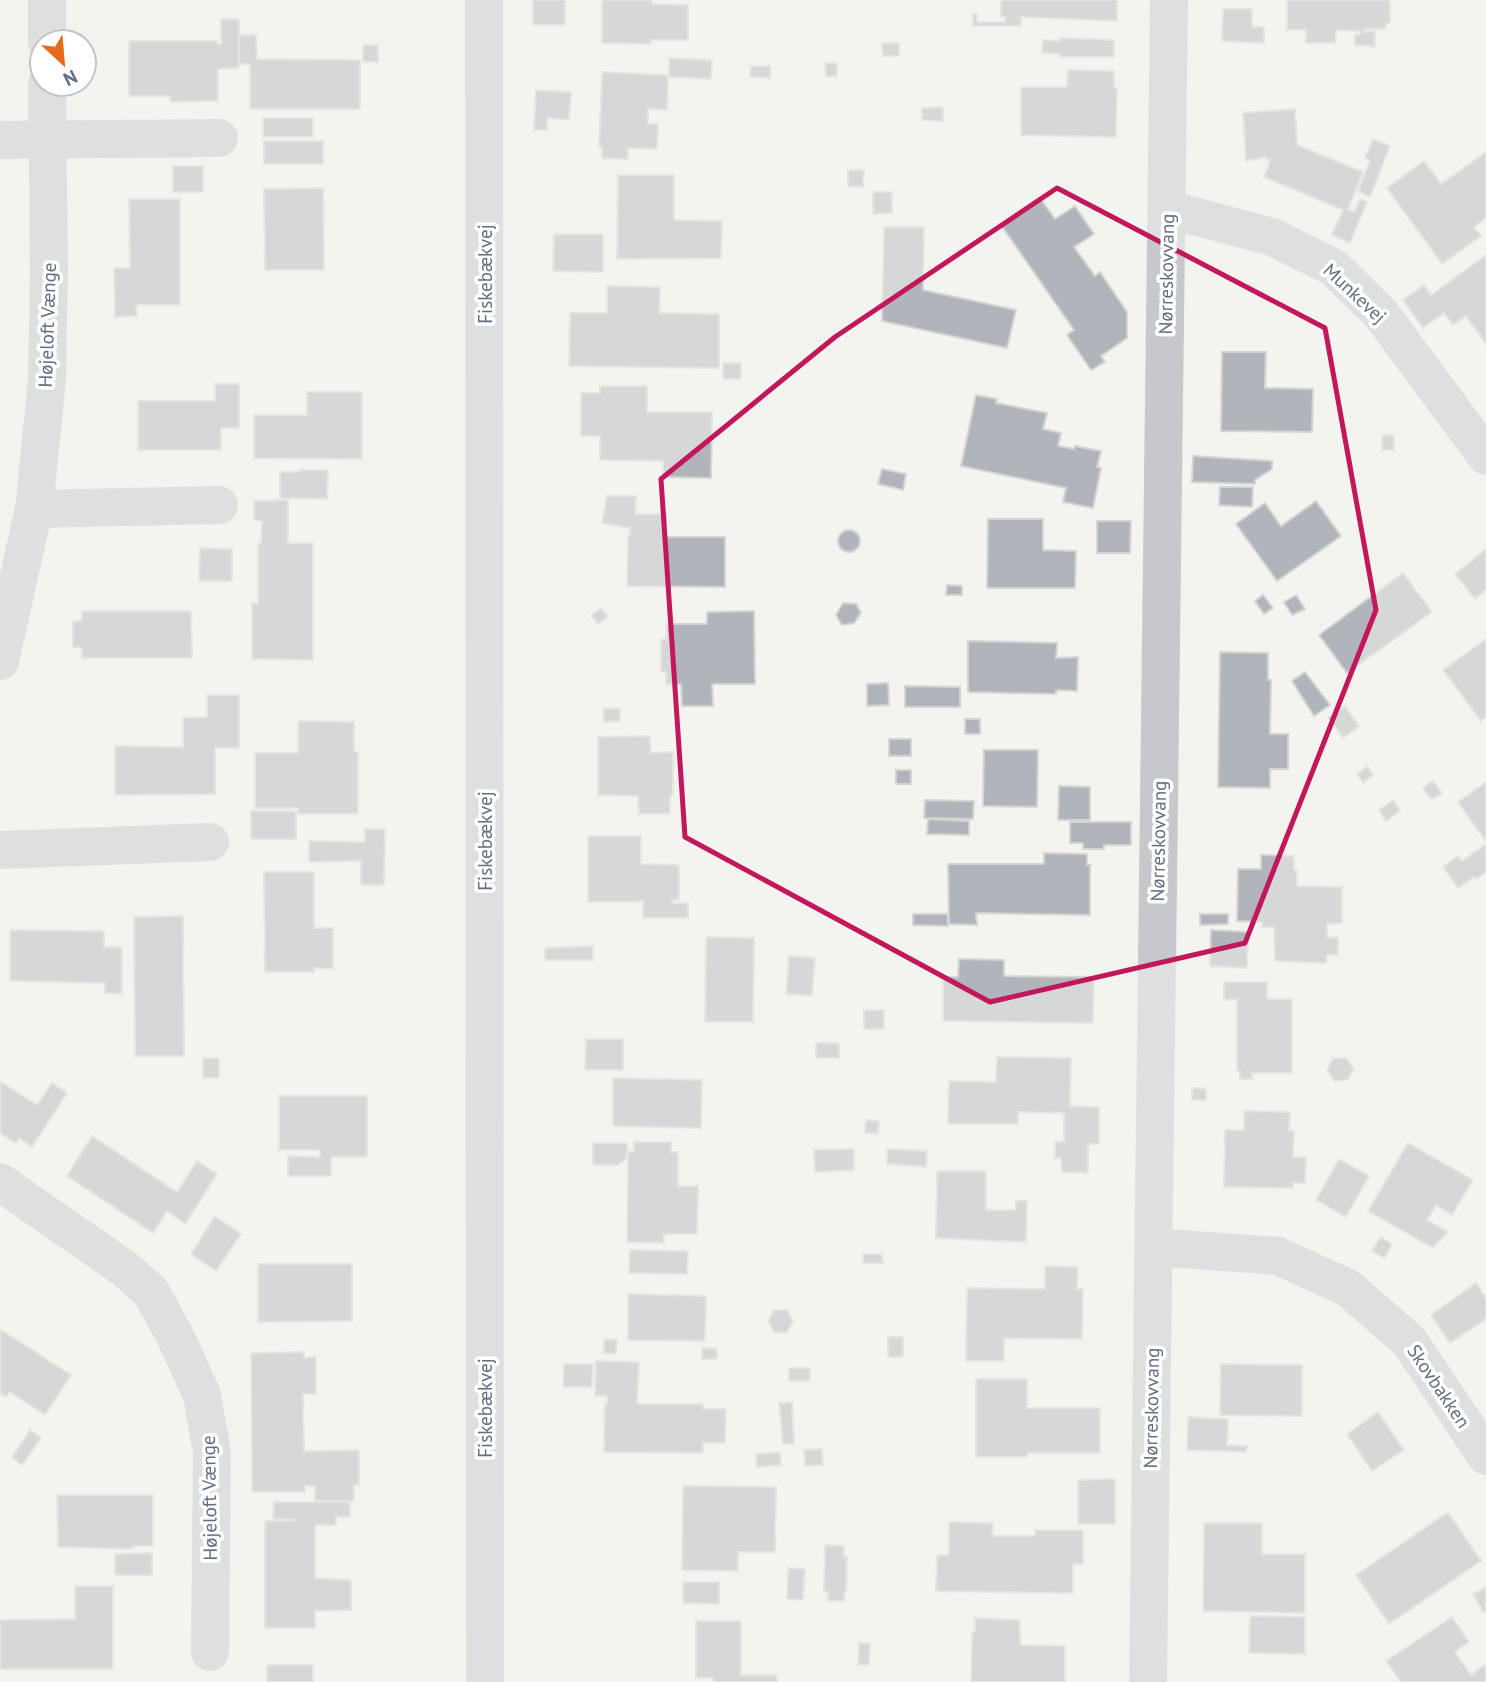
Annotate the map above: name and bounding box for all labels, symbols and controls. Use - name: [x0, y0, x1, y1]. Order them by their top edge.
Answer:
- north arrow: [28, 28, 98, 98]
- text: N: [60, 65, 81, 92]
- street label: Nørreskovvang: [1153, 213, 1179, 335]
- street label: Fiskebækvej: [473, 224, 497, 324]
- street label: Munkevej: [1318, 258, 1392, 328]
- street label: Højeloft Vænge: [33, 262, 61, 388]
- street label: Nørreskovvang: [1145, 780, 1171, 902]
- street label: Fiskebækvej: [473, 791, 497, 891]
- street label: Skovbakken: [1402, 1340, 1476, 1432]
- street label: Nørreskovvang: [1138, 1347, 1164, 1469]
- street label: Fiskebækvej: [473, 1358, 497, 1458]
- street label: Højeloft Vænge: [196, 1435, 222, 1561]

